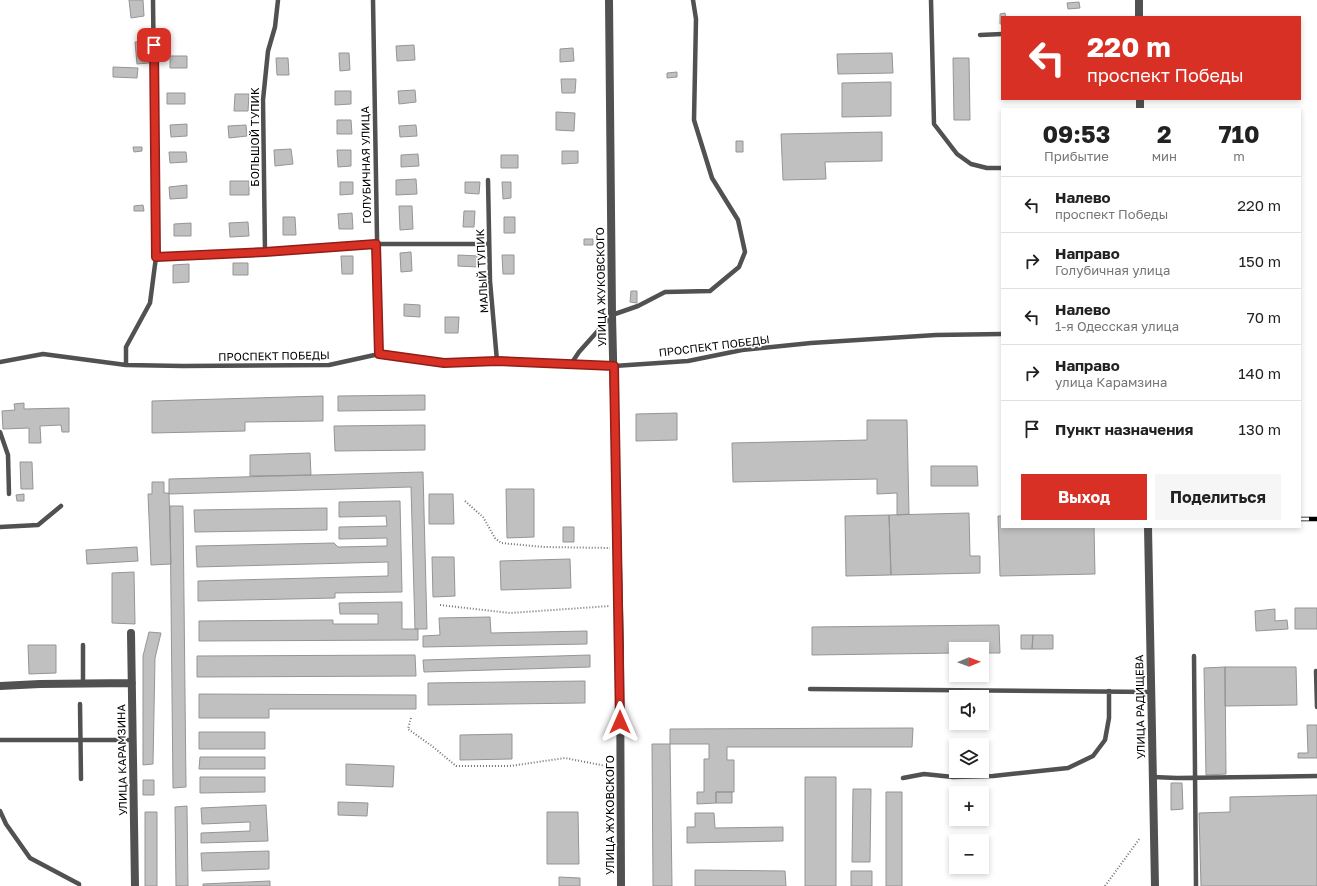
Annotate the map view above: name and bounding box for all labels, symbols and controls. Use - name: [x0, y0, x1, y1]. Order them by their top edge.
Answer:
- pin: [137, 28, 171, 62]
- text: 220 m: [1087, 30, 1171, 63]
- icon: left: [1021, 32, 1073, 84]
- icon: arrive: [143, 34, 165, 56]
- text: проспект Победы: [1087, 64, 1244, 86]
- street label: БОЛЬШОЙ ТУПИК: [248, 87, 261, 187]
- street label: ГОЛУБИЧНАЯ УЛИЦА: [358, 106, 373, 224]
- text: 09:53: [1042, 119, 1110, 148]
- text: 2: [1157, 119, 1172, 148]
- text: 710: [1218, 119, 1260, 148]
- text: Прибытие: [1044, 148, 1109, 164]
- text: мин: [1152, 148, 1177, 164]
- text: m: [1233, 148, 1245, 164]
- text: Налево: [1055, 188, 1111, 206]
- icon: left: [1021, 194, 1043, 216]
- text: 220 m: [1237, 196, 1281, 214]
- text: проспект Победы: [1055, 206, 1168, 222]
- street label: УЛИЦА ЖУКОВСКОГО: [593, 227, 608, 347]
- street label: МАЛЫЙ ТУПИК: [473, 228, 490, 314]
- text: Направо: [1055, 244, 1120, 262]
- icon: right: [1021, 250, 1043, 272]
- text: 150 m: [1239, 252, 1281, 270]
- text: Голубичная улица: [1055, 262, 1170, 278]
- text: Налево: [1055, 300, 1111, 318]
- icon: left: [1021, 306, 1043, 328]
- text: 70 m: [1247, 308, 1281, 326]
- text: 1-я Одесская улица: [1055, 318, 1179, 334]
- street label: ПРОСПЕКТ ПОБЕДЫ: [658, 332, 770, 359]
- street label: ПРОСПЕКТ ПОБЕДЫ: [218, 348, 330, 363]
- text: Направо: [1055, 356, 1120, 374]
- icon: right: [1021, 362, 1043, 384]
- text: 140 m: [1238, 364, 1281, 382]
- text: улица Карамзина: [1055, 374, 1167, 390]
- icon: arrive: [1021, 418, 1043, 440]
- text: Пункт назначения: [1055, 420, 1193, 438]
- text: 130 m: [1239, 420, 1281, 438]
- button: Выход: [1021, 474, 1147, 520]
- button: Поделиться: [1155, 474, 1281, 520]
- north arrow: [949, 642, 989, 682]
- map controls: [949, 642, 989, 874]
- street label: УЛИЦА РАДИЩЕВА: [1132, 654, 1147, 759]
- button: sound: [949, 690, 989, 730]
- position arrow: [599, 701, 641, 743]
- street label: УЛИЦА КАРАМЗИНА: [114, 704, 129, 816]
- button: layers: [949, 738, 989, 778]
- street label: УЛИЦА ЖУКОВСКОГО: [603, 755, 616, 875]
- button: +: [949, 786, 989, 826]
- button: −: [949, 834, 989, 874]

